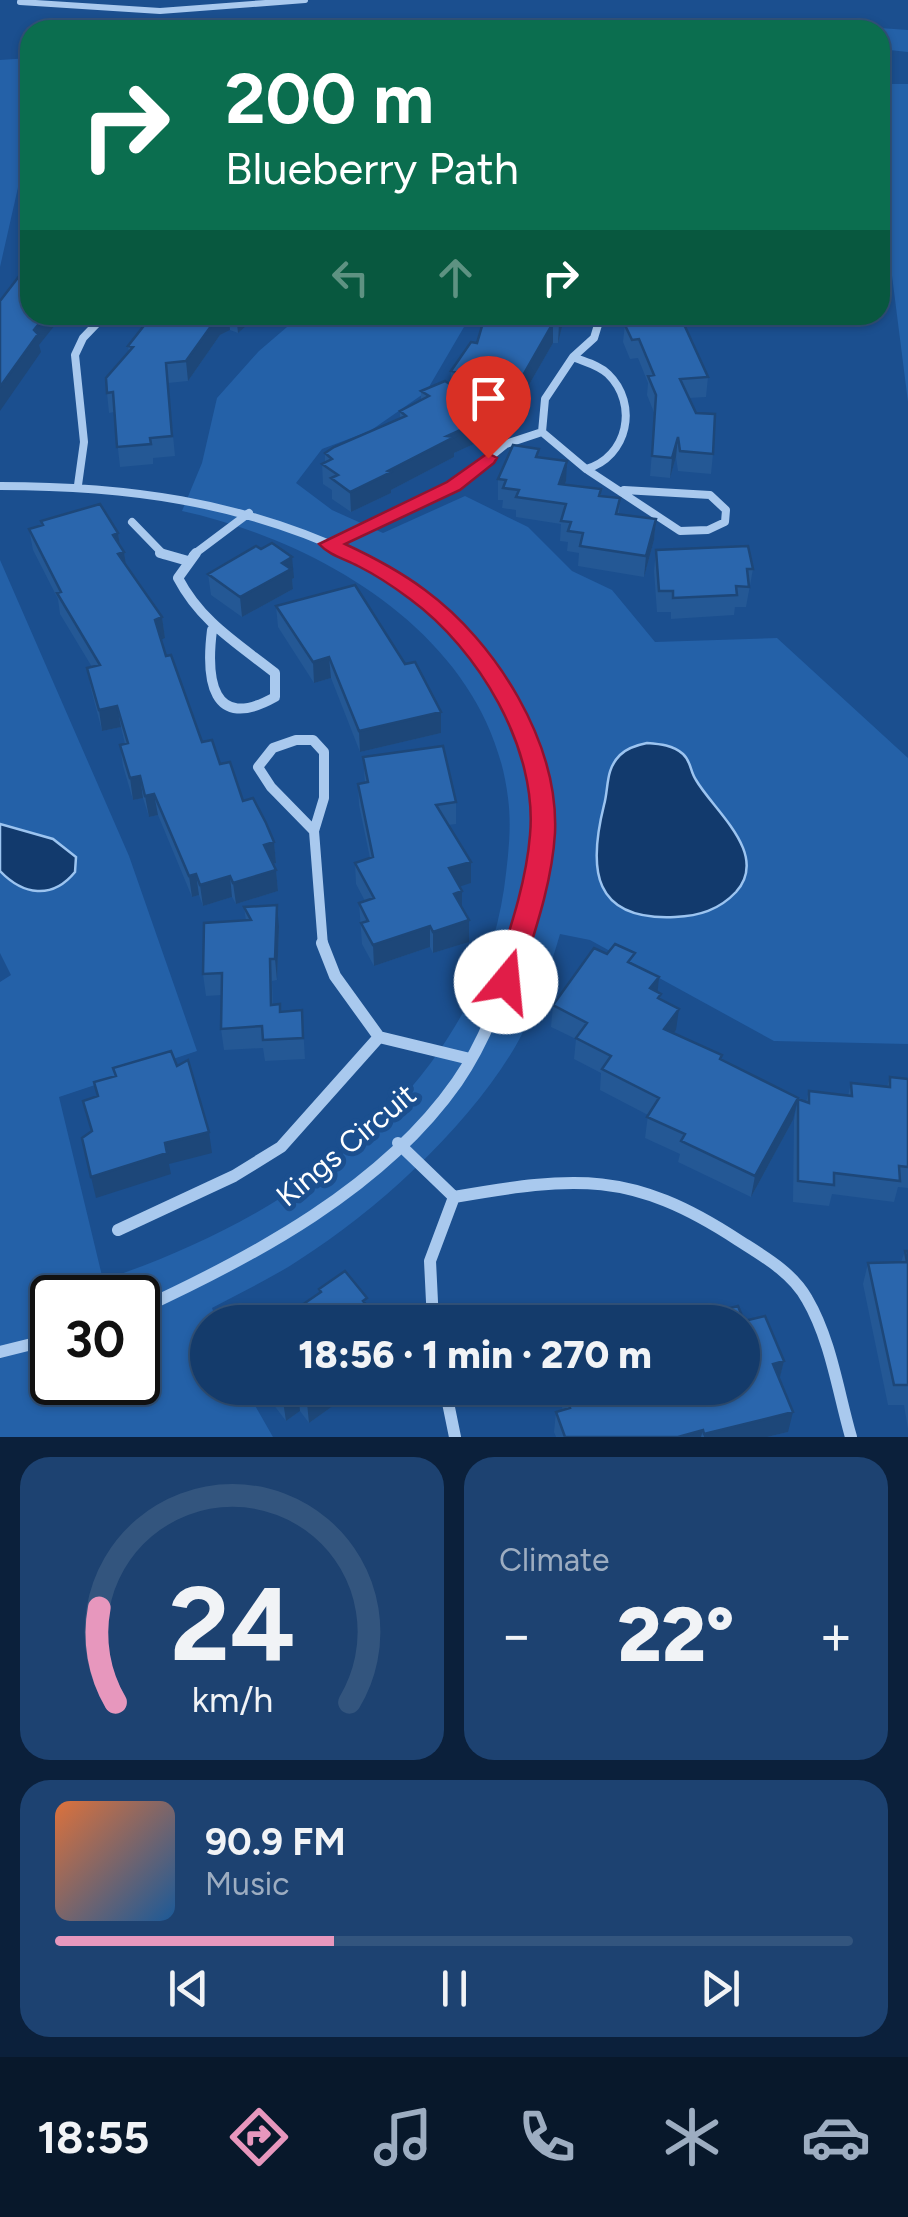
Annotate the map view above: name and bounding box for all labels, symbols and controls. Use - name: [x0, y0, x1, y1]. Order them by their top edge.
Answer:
- text: 200 m: [225, 56, 434, 141]
- icon: right: [60, 60, 190, 190]
- text: Blueberry Path: [225, 141, 519, 195]
- icon: left: [323, 250, 378, 305]
- icon: ahead: [428, 250, 483, 305]
- icon: right: [533, 250, 588, 305]
- pin: [446, 356, 531, 459]
- icon: arrive: [461, 371, 516, 426]
- position arrow: [454, 930, 558, 1034]
- street label: Kings Circuit: [269, 1076, 423, 1214]
- speed limit sign: 30: [30, 1275, 160, 1405]
- text: 18:56 · 1 min · 270 m: [298, 1332, 652, 1378]
- text: Climate: [499, 1541, 610, 1579]
- text: 24: [169, 1561, 295, 1686]
- text: 22°: [618, 1590, 734, 1680]
- text: −: [499, 1602, 533, 1668]
- text: +: [819, 1602, 853, 1668]
- text: km/h: [191, 1678, 273, 1721]
- text: 90.9 FM: [205, 1819, 346, 1865]
- text: Music: [205, 1865, 290, 1903]
- icon: previous: [161, 1961, 216, 2016]
- icon: pause: [427, 1961, 482, 2016]
- icon: next: [693, 1961, 748, 2016]
- icon: directions: [224, 2102, 294, 2172]
- icon: music: [368, 2102, 438, 2172]
- icon: phone: [512, 2102, 582, 2172]
- icon: climate: [657, 2102, 727, 2172]
- icon: car: [801, 2102, 871, 2172]
- text: 18:55: [37, 2110, 150, 2164]

